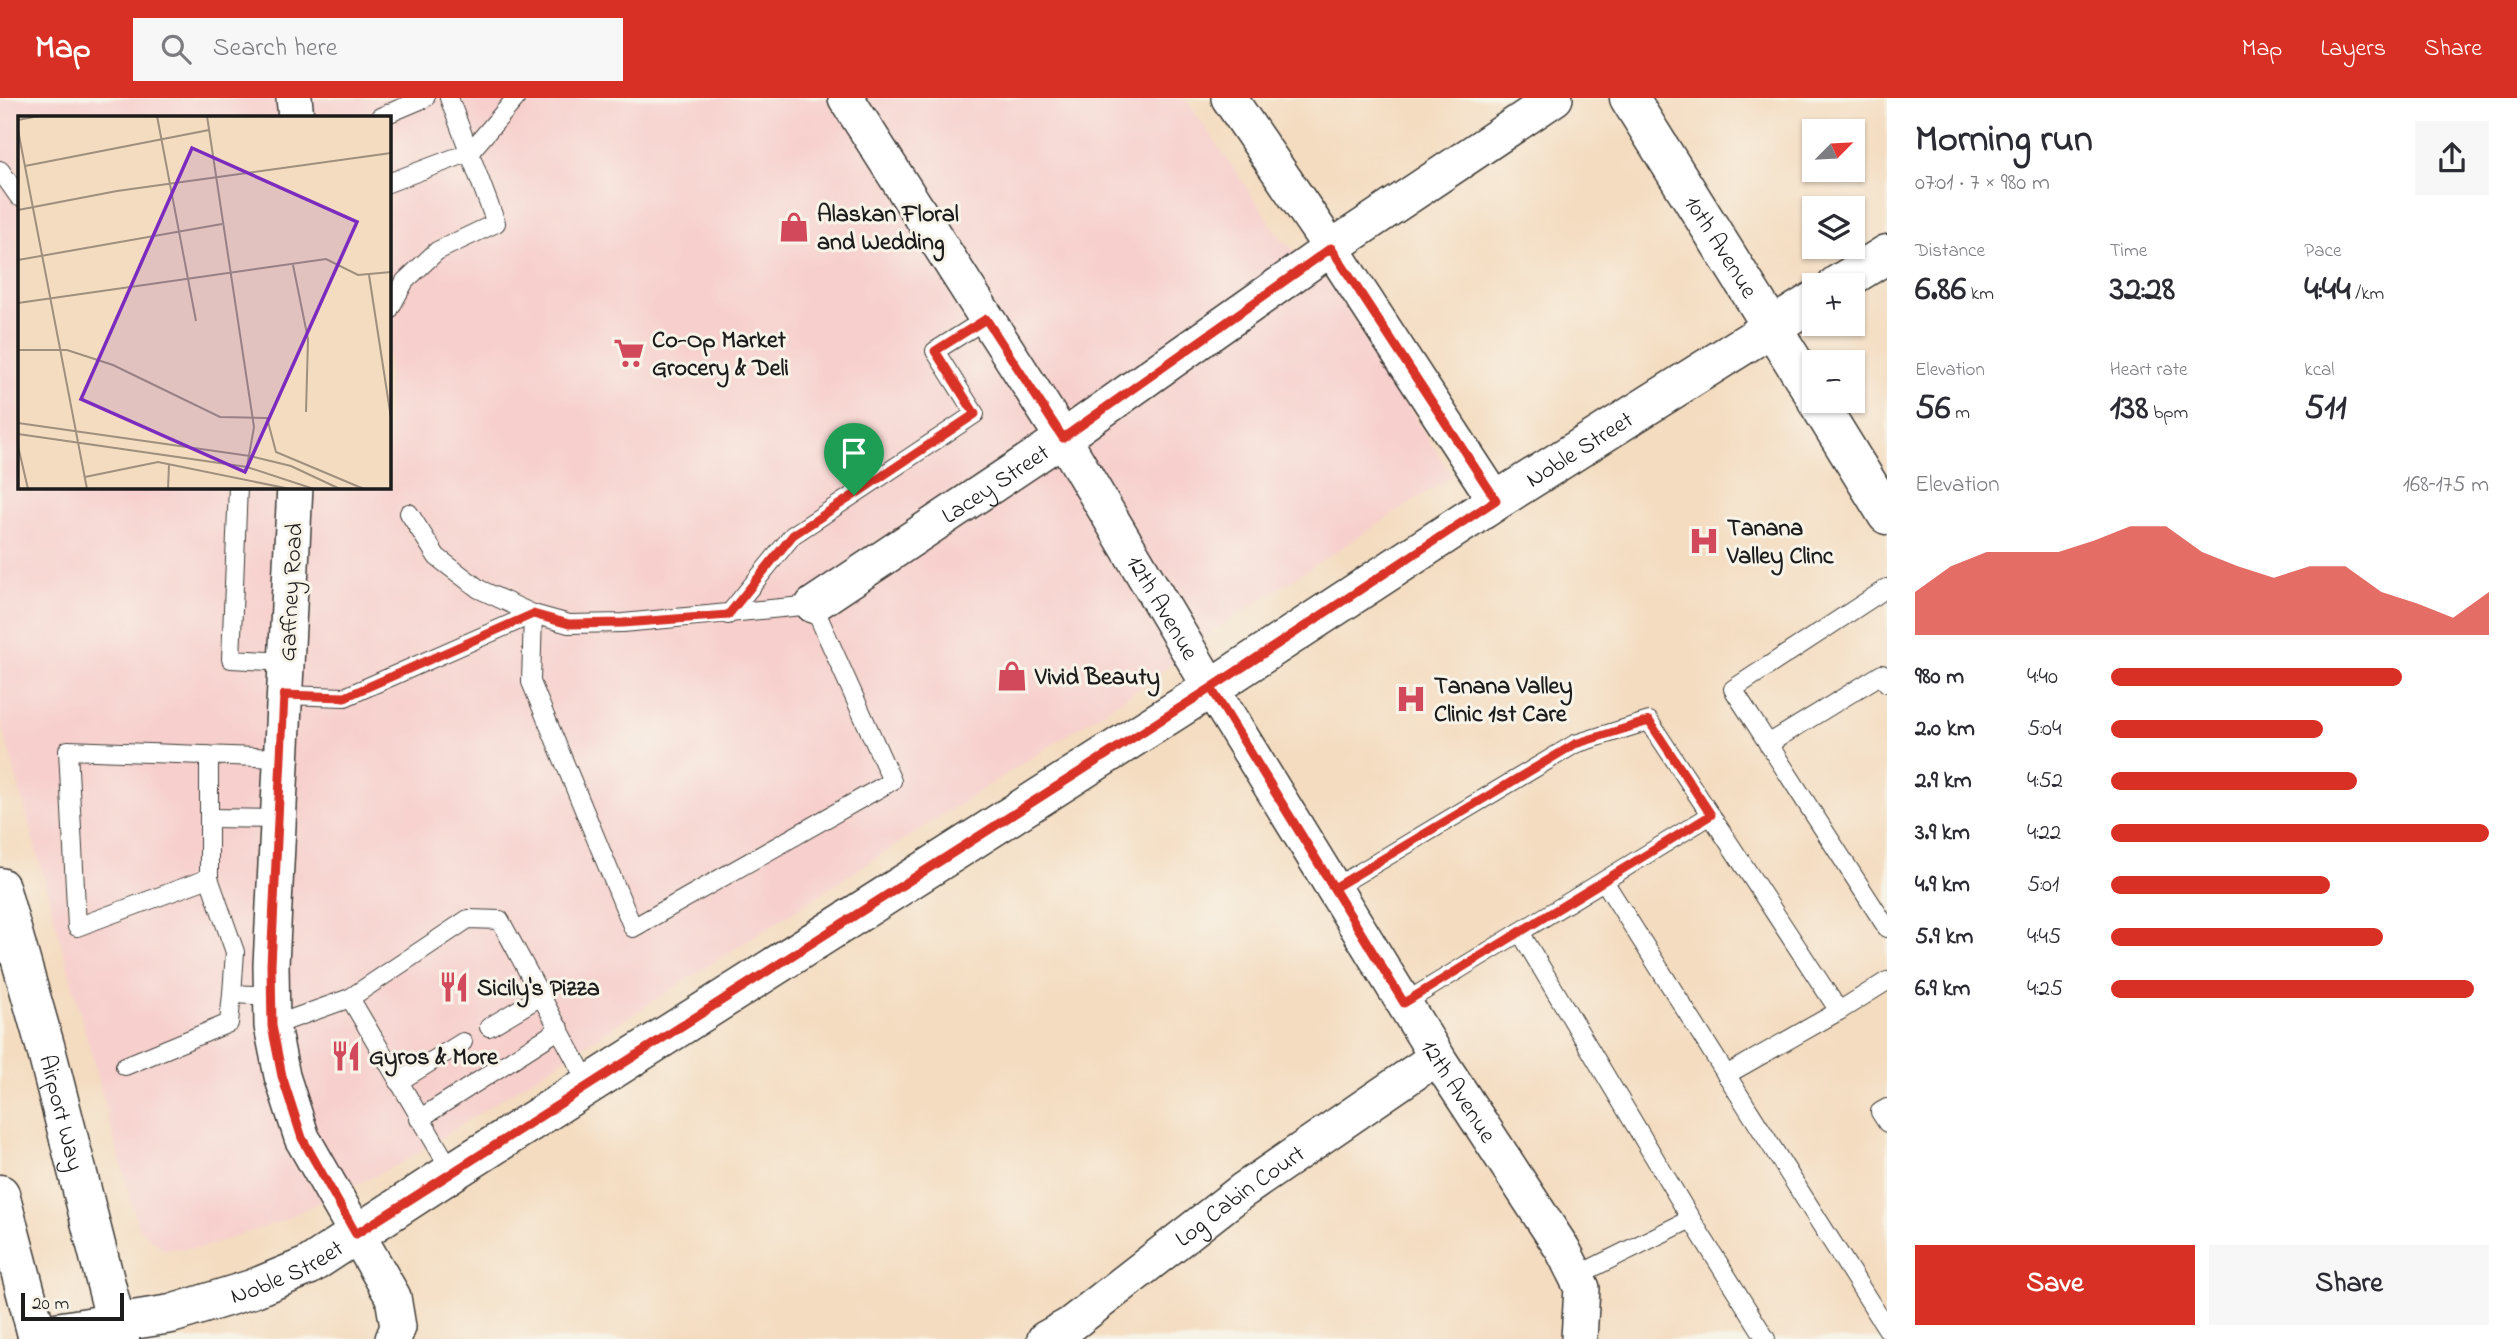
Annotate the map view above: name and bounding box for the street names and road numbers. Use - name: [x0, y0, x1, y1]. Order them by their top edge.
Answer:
- street label: 10th Avenue: [1674, 190, 1765, 306]
- street label: Noble Street: [1520, 404, 1641, 498]
- street label: Lacey Street: [936, 437, 1057, 534]
- street label: Gaffney Road: [271, 521, 315, 662]
- street label: 12th Avenue: [1116, 549, 1206, 668]
- street label: 12th Avenue: [1411, 1034, 1504, 1151]
- street label: Airport Way: [28, 1051, 91, 1175]
- street label: Log Cabin Court: [1168, 1138, 1313, 1257]
- street label: Noble Street: [227, 1232, 351, 1315]

